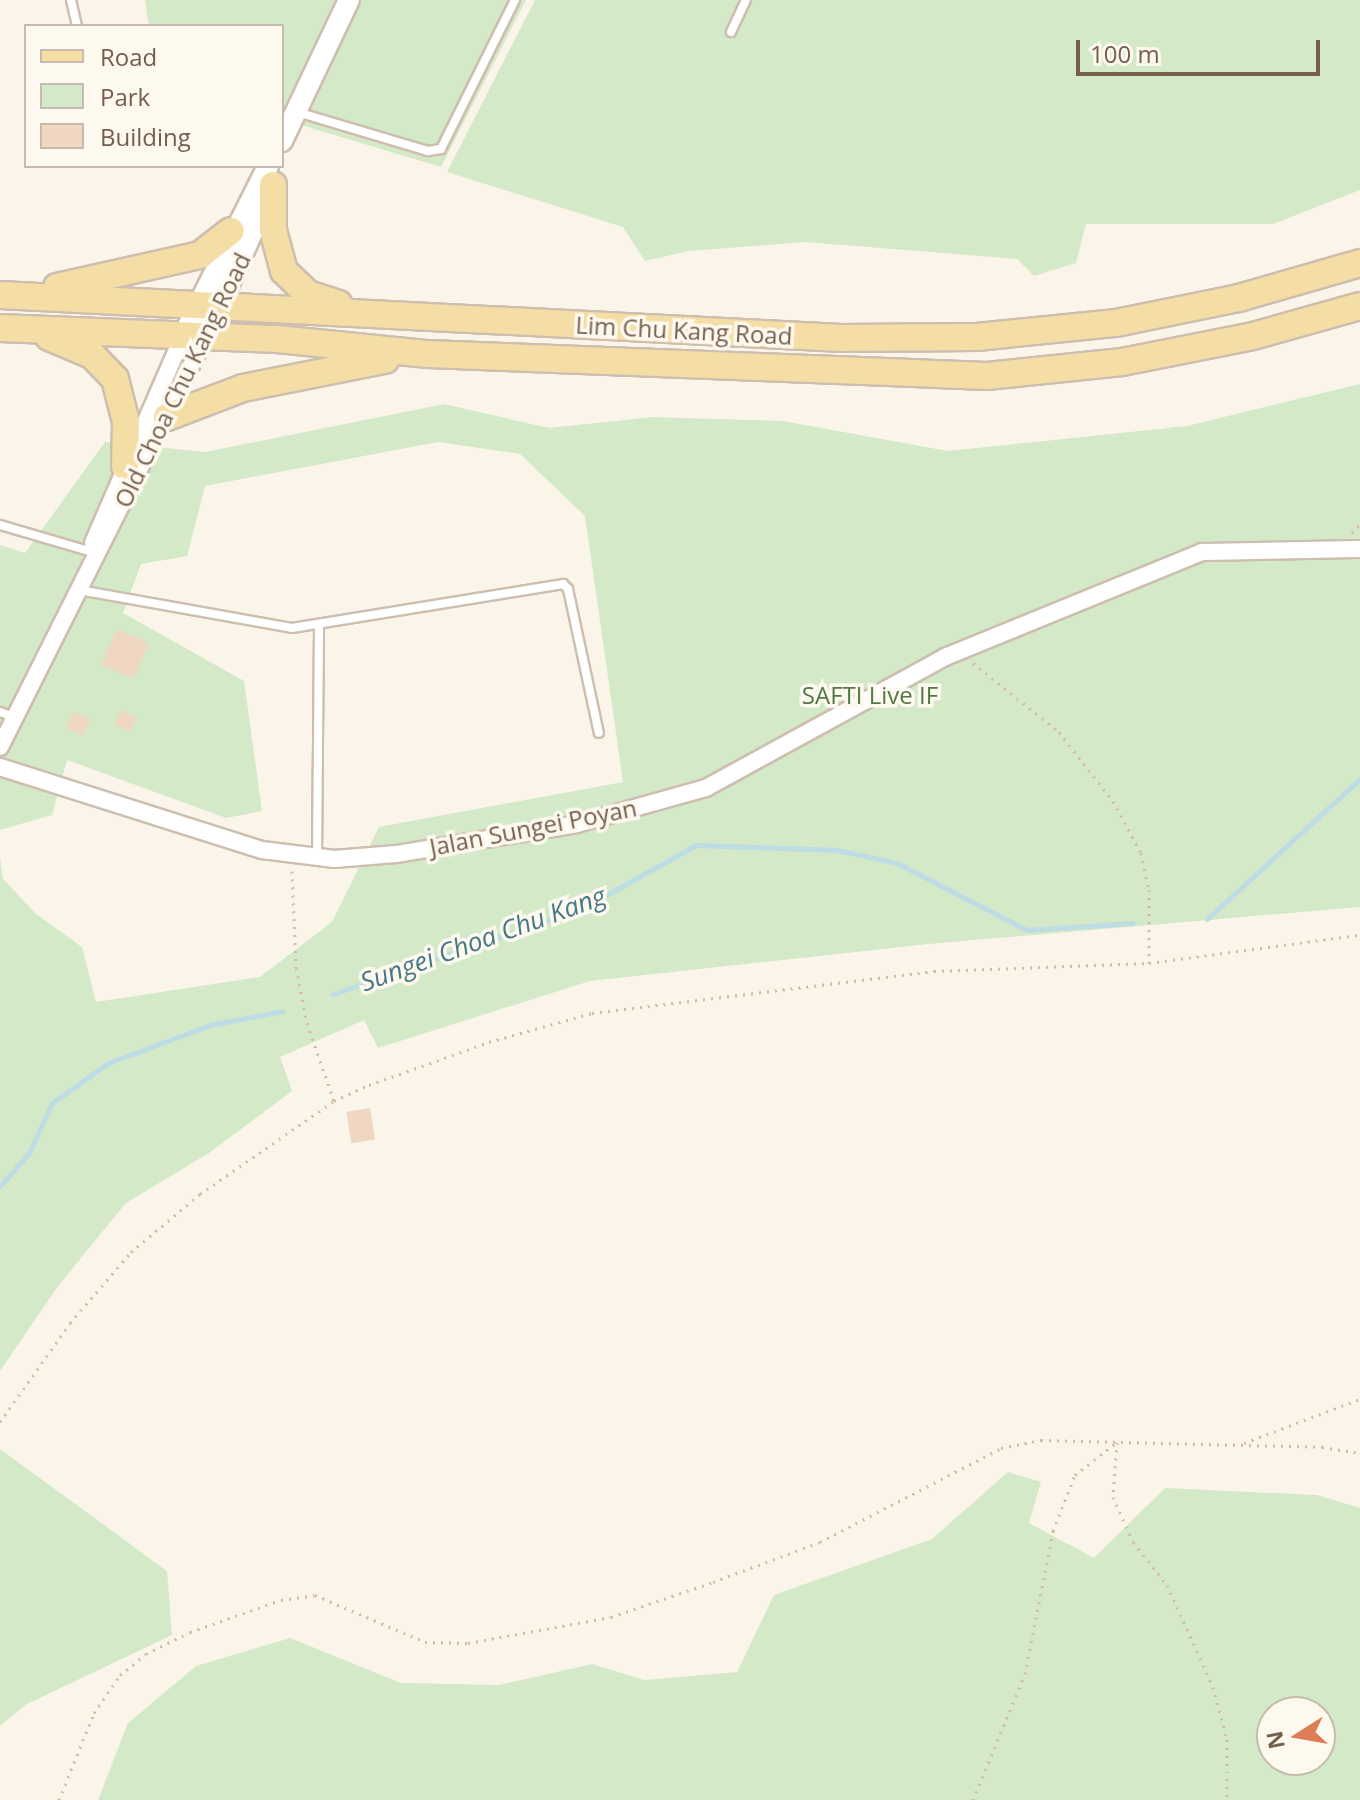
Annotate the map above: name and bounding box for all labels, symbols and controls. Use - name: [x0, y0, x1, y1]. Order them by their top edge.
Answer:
- legend: [24, 24, 284, 168]
- scale bar: [1080, 24, 1324, 74]
- text: 100 m: [1090, 37, 1160, 70]
- text: Road: [100, 40, 157, 73]
- text: Park: [100, 80, 150, 113]
- text: Building: [100, 120, 191, 153]
- street label: Old Choa Chu Kang Road: [108, 248, 256, 512]
- street label: Lim Chu Kang Road: [575, 310, 793, 350]
- park label: SAFTI Live IF: [802, 681, 938, 709]
- street label: Jalan Sungei Poyan: [427, 793, 639, 861]
- water label: Sungei Choa Chu Kang: [356, 880, 610, 998]
- north arrow: [1256, 1696, 1336, 1776]
- text: N: [1258, 1729, 1291, 1752]

